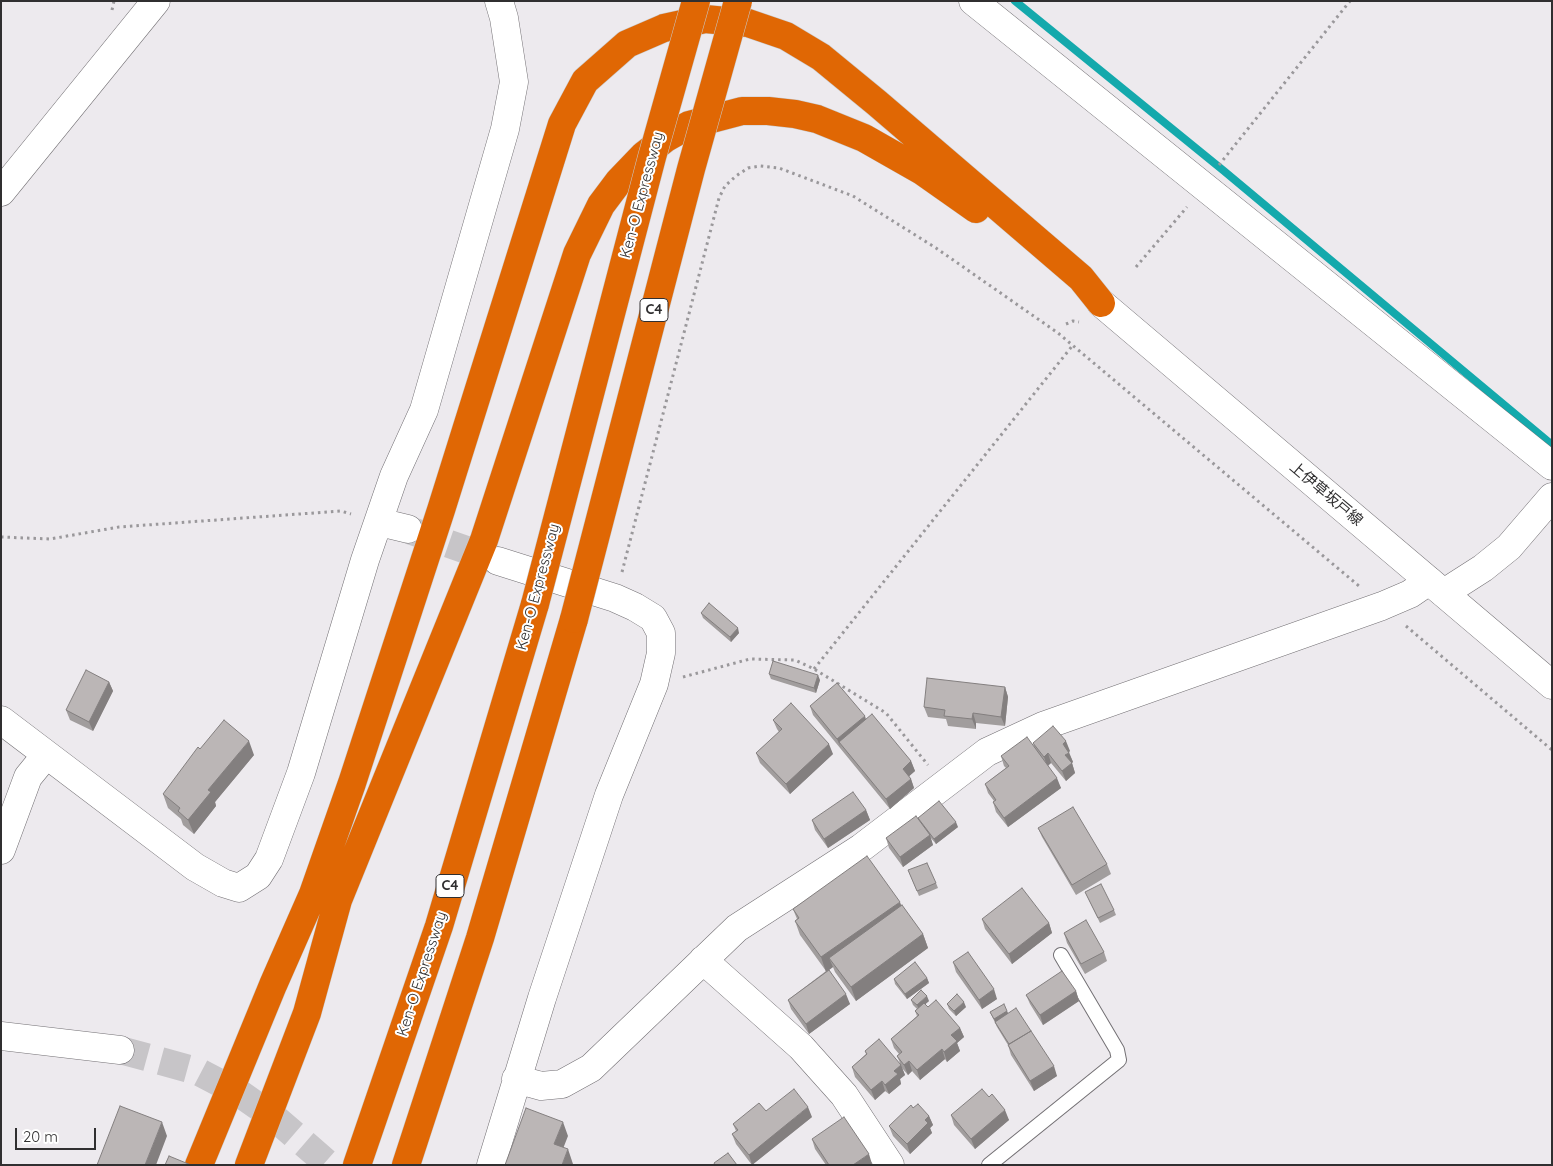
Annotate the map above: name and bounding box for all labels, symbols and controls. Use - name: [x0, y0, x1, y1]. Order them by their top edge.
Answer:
- street label: Ken-O Expressway: [616, 130, 668, 260]
- road number: C4: [640, 298, 668, 322]
- street label: 上伊草坂戸線: [1286, 458, 1366, 530]
- street label: Ken-O Expressway: [512, 522, 564, 652]
- road number: C4: [436, 874, 464, 898]
- street label: Ken-O Expressway: [393, 909, 451, 1039]
- scale bar: [18, 1118, 99, 1150]
- text: 20 m: [23, 1127, 58, 1146]

